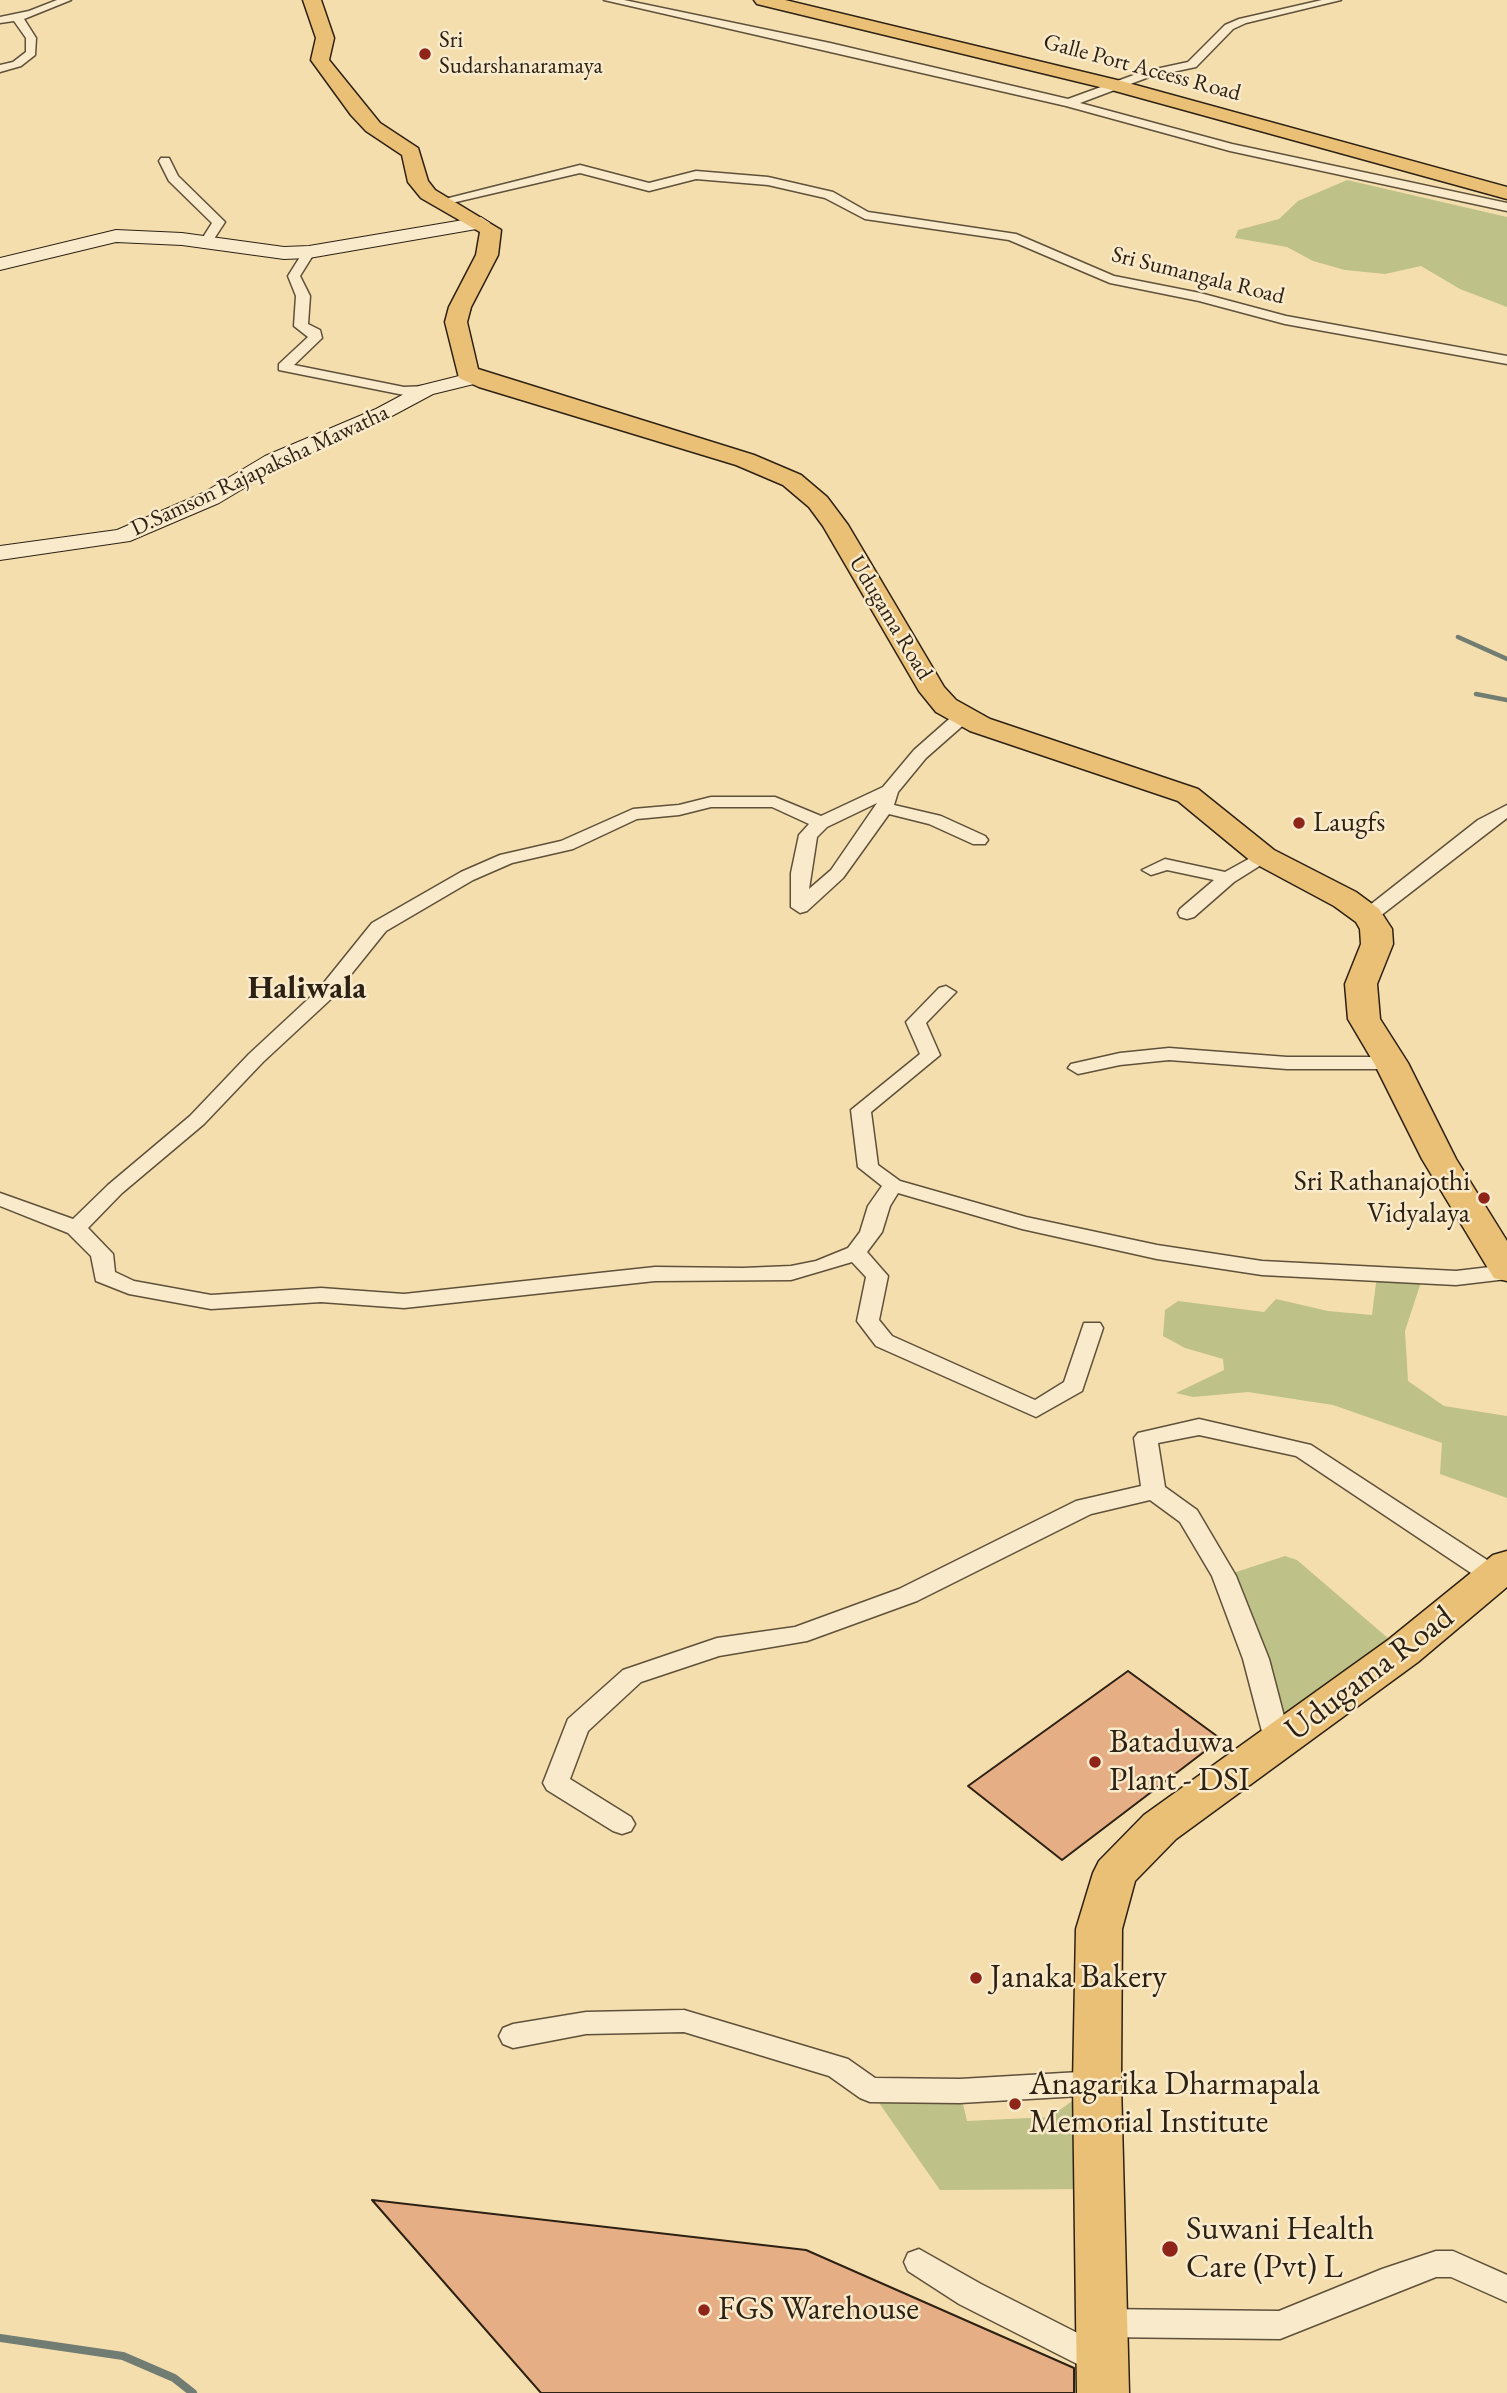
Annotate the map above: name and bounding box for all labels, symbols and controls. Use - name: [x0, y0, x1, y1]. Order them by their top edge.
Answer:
- place label: Sri Sudarshanaramaya: [439, 27, 603, 81]
- street label: Galle Port Access Road: [1040, 28, 1244, 108]
- marker: Sri Sudarshanaramaya: [417, 46, 433, 62]
- street label: Sri Sumangala Road: [1109, 241, 1287, 311]
- street label: D.Samson Rajapaksha Mawatha: [127, 399, 393, 543]
- street label: Udugama Road: [842, 551, 938, 685]
- place label: Laugfs: [1313, 806, 1385, 840]
- marker: Laugfs: [1291, 815, 1307, 831]
- district label: Haliwala: [248, 970, 366, 1008]
- place label: Sri Rathanajothi Vidyalaya: [1294, 1165, 1470, 1231]
- marker: Sri Rathanajothi Vidyalaya: [1476, 1190, 1492, 1206]
- street label: Udugama Road: [1278, 1598, 1462, 1750]
- place label: Bataduwa Plant - DSI: [1109, 1723, 1250, 1801]
- marker: Bataduwa Plant - DSI: [1087, 1754, 1103, 1770]
- place label: Janaka Bakery: [990, 1958, 1167, 1998]
- marker: Janaka Bakery: [968, 1970, 984, 1986]
- place label: Anagarika Dharmapala Memorial Institute: [1029, 2065, 1320, 2143]
- marker: Anagarika Dharmapala Memorial Institute: [1007, 2096, 1023, 2112]
- place label: Suwani Health Care (Pvt) L: [1186, 2210, 1374, 2288]
- marker: Suwani Health Care (Pvt) L: [1160, 2239, 1180, 2259]
- place label: FGS Warehouse: [718, 2290, 919, 2330]
- marker: FGS Warehouse: [696, 2302, 712, 2318]

